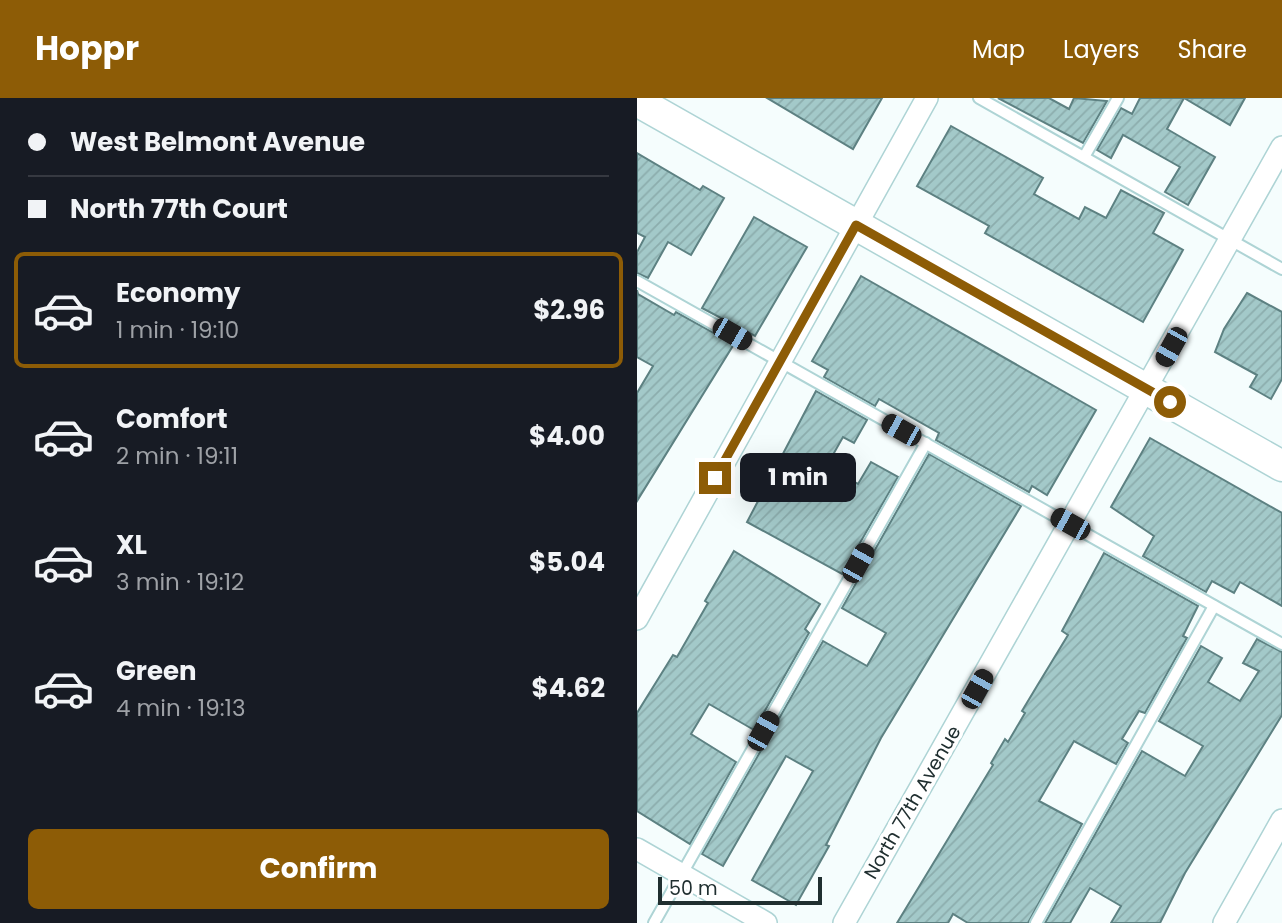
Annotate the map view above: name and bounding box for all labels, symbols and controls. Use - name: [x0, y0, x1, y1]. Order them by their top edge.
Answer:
- text: Hoppr: [35, 25, 139, 72]
- text: Map: [972, 33, 1025, 66]
- text: Layers: [1063, 33, 1139, 66]
- text: Share: [1177, 33, 1247, 66]
- text: West Belmont Avenue: [70, 124, 365, 160]
- text: North 77th Court: [70, 191, 288, 227]
- text: Economy: [116, 275, 240, 311]
- icon: car: [32, 279, 95, 342]
- text: $2.96: [533, 292, 605, 328]
- text: 1 min · 19:10: [116, 314, 239, 346]
- car: [709, 314, 756, 354]
- car: [1152, 324, 1191, 370]
- route start: [1154, 386, 1186, 418]
- text: Comfort: [116, 401, 228, 437]
- icon: car: [32, 405, 95, 468]
- car: [878, 411, 925, 449]
- text: $4.00: [529, 418, 605, 454]
- text: 2 min · 19:11: [116, 440, 238, 472]
- callout: 1 min: [739, 454, 855, 502]
- text: 1 min: [768, 461, 828, 493]
- route end: [699, 462, 731, 494]
- car: [1047, 505, 1094, 543]
- text: XL: [116, 527, 147, 563]
- icon: car: [32, 531, 95, 594]
- car: [839, 540, 878, 586]
- text: $5.04: [529, 544, 605, 580]
- text: 3 min · 19:12: [116, 566, 244, 598]
- text: Green: [116, 653, 197, 689]
- icon: car: [32, 657, 95, 720]
- car: [958, 666, 997, 712]
- text: $4.62: [532, 670, 605, 706]
- text: 4 min · 19:13: [116, 692, 246, 724]
- car: [744, 708, 783, 754]
- street label: North 77th Avenue: [857, 721, 967, 884]
- button: Confirm: [28, 829, 609, 909]
- scale bar: [658, 874, 823, 906]
- text: 50 m: [669, 875, 718, 902]

